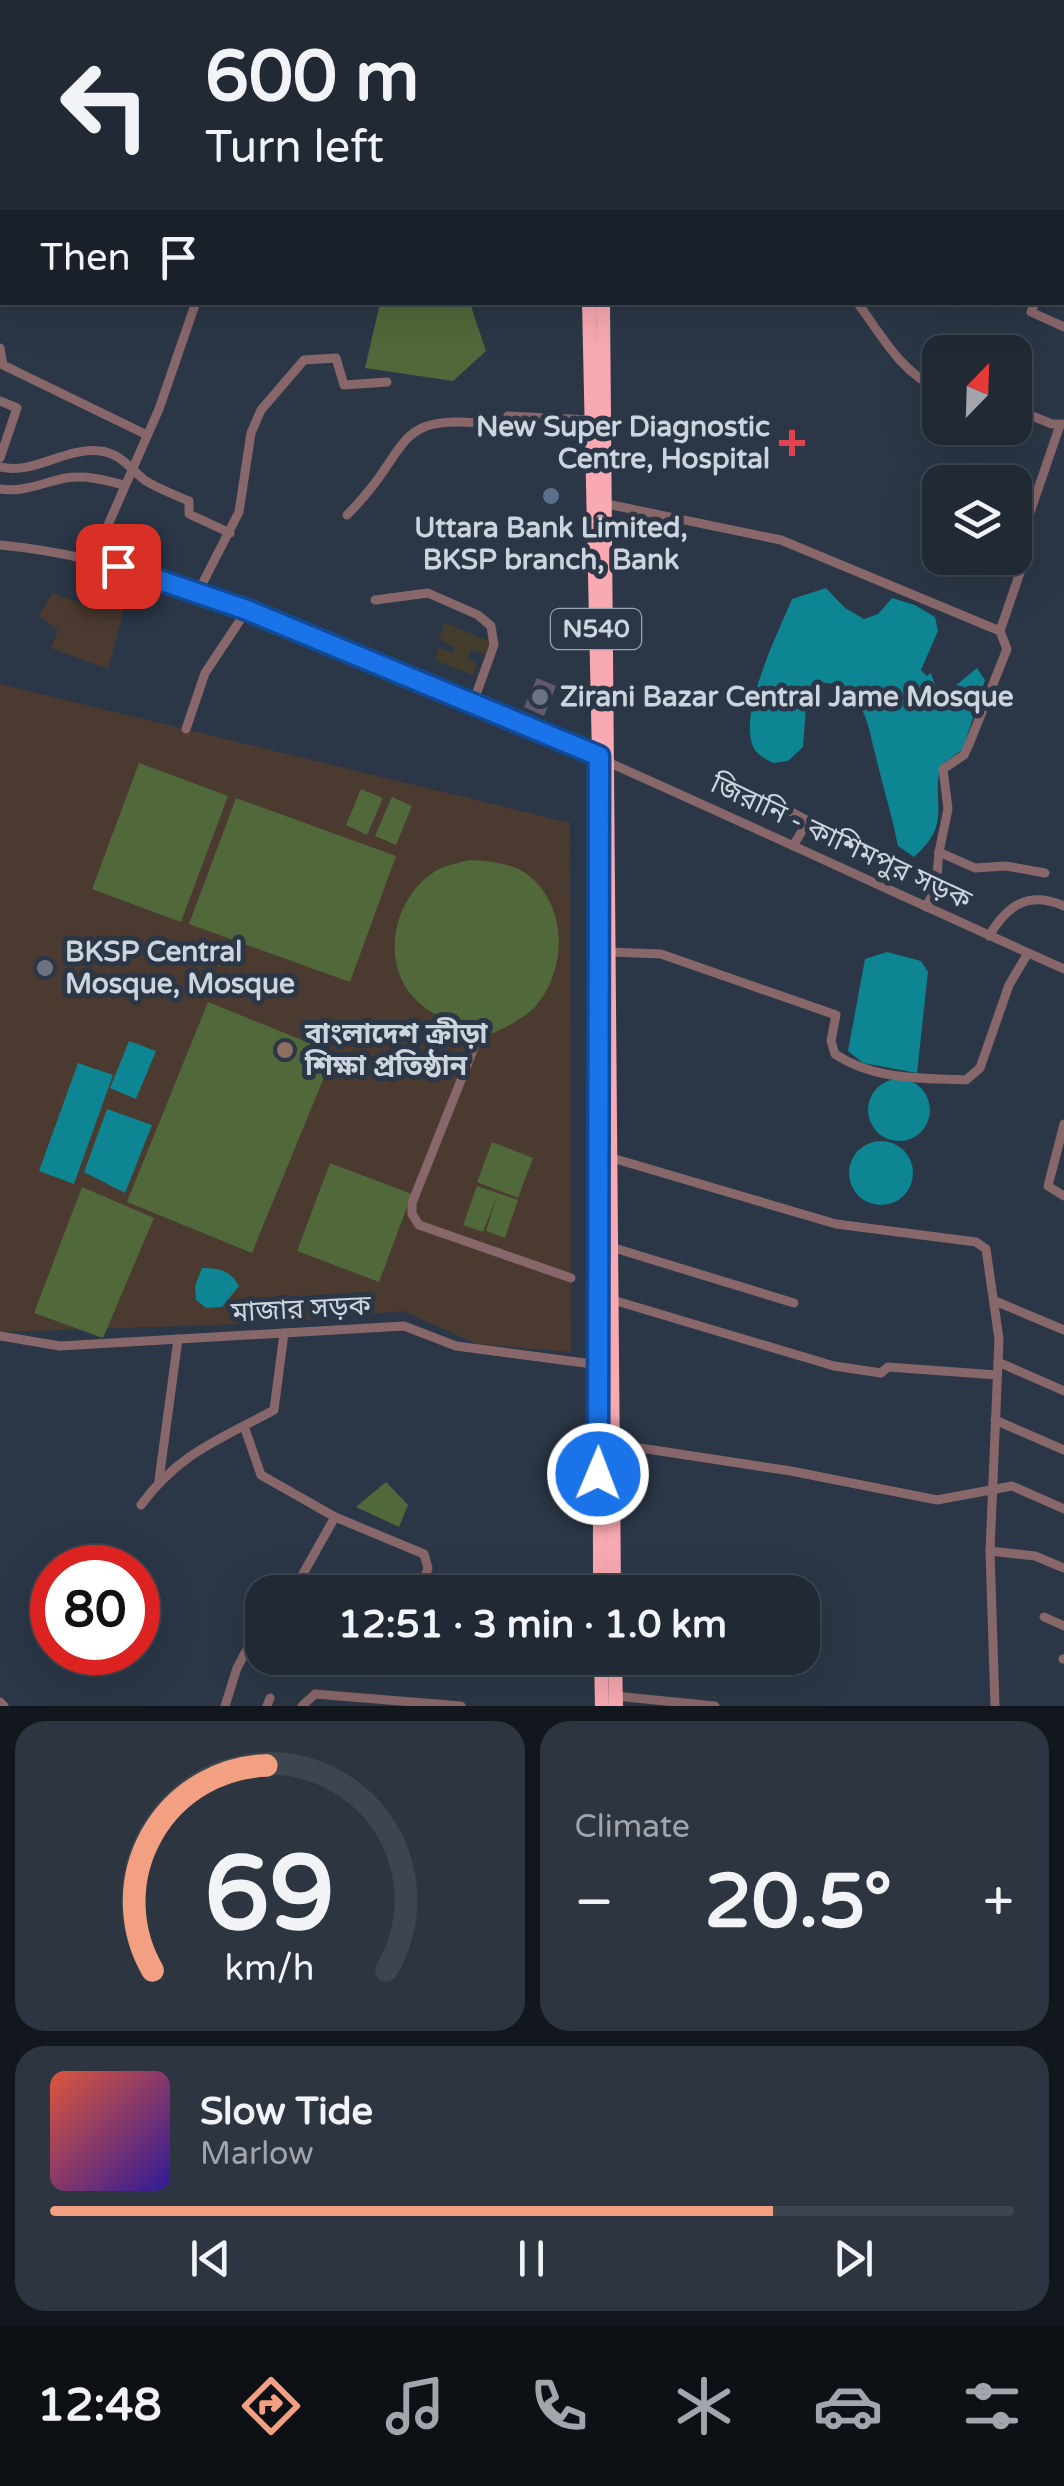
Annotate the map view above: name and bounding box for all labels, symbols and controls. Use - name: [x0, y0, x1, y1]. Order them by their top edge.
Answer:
- text: 600 m: [205, 36, 419, 120]
- icon: left: [40, 40, 170, 170]
- text: Turn left: [205, 121, 384, 175]
- icon: arrive: [151, 230, 206, 285]
- text: Then: [40, 235, 131, 281]
- north arrow: [922, 335, 1032, 445]
- map controls: [922, 335, 1032, 575]
- place label: New Super Diagnostic Centre, Hospital: [476, 410, 770, 476]
- marker: New Super Diagnostic Centre, Hospital: [779, 430, 805, 456]
- button: layers: [922, 465, 1032, 575]
- marker: Uttara Bank Limited, BKSP branch, Bank: [540, 485, 562, 507]
- place label: Uttara Bank Limited, BKSP branch, Bank: [414, 511, 688, 577]
- pin: [76, 524, 161, 609]
- icon: arrive: [91, 539, 146, 594]
- road number: N540: [551, 609, 641, 649]
- place label: Zirani Bazar Central Jame Mosque: [560, 680, 1014, 714]
- marker: Zirani Bazar Central Jame Mosque: [529, 686, 551, 708]
- street label: জিরানি - কাশিমপুর সড়ক: [704, 766, 977, 918]
- place label: BKSP Central Mosque, Mosque: [65, 935, 295, 1001]
- marker: BKSP Central Mosque, Mosque: [34, 957, 56, 979]
- place label: বাংলাদেশ ক্রীড়া শিক্ষা প্রতিষ্ঠান: [304, 1017, 489, 1083]
- marker: বাংলাদেশ ক্রীড়া শিক্ষা প্রতিষ্ঠান: [274, 1039, 296, 1061]
- street label: মাজার সড়ক: [229, 1288, 372, 1330]
- position arrow: [546, 1422, 650, 1526]
- speed limit sign: 80: [30, 1545, 160, 1675]
- text: 12:51 · 3 min · 1.0 km: [338, 1602, 727, 1648]
- text: Climate: [575, 1808, 690, 1846]
- text: 69: [204, 1833, 335, 1958]
- text: 20.5°: [705, 1857, 892, 1947]
- text: −: [575, 1870, 614, 1936]
- text: +: [983, 1870, 1014, 1936]
- text: km/h: [225, 1947, 315, 1990]
- text: Slow Tide: [200, 2089, 373, 2135]
- text: Marlow: [200, 2135, 314, 2173]
- icon: previous: [183, 2231, 238, 2286]
- icon: pause: [504, 2231, 559, 2286]
- icon: next: [826, 2231, 881, 2286]
- icon: directions: [236, 2371, 306, 2441]
- icon: music: [380, 2371, 450, 2441]
- icon: phone: [524, 2371, 594, 2441]
- icon: climate: [669, 2371, 739, 2441]
- icon: car: [813, 2371, 883, 2441]
- icon: filters: [957, 2371, 1027, 2441]
- text: 12:48: [37, 2379, 162, 2433]

